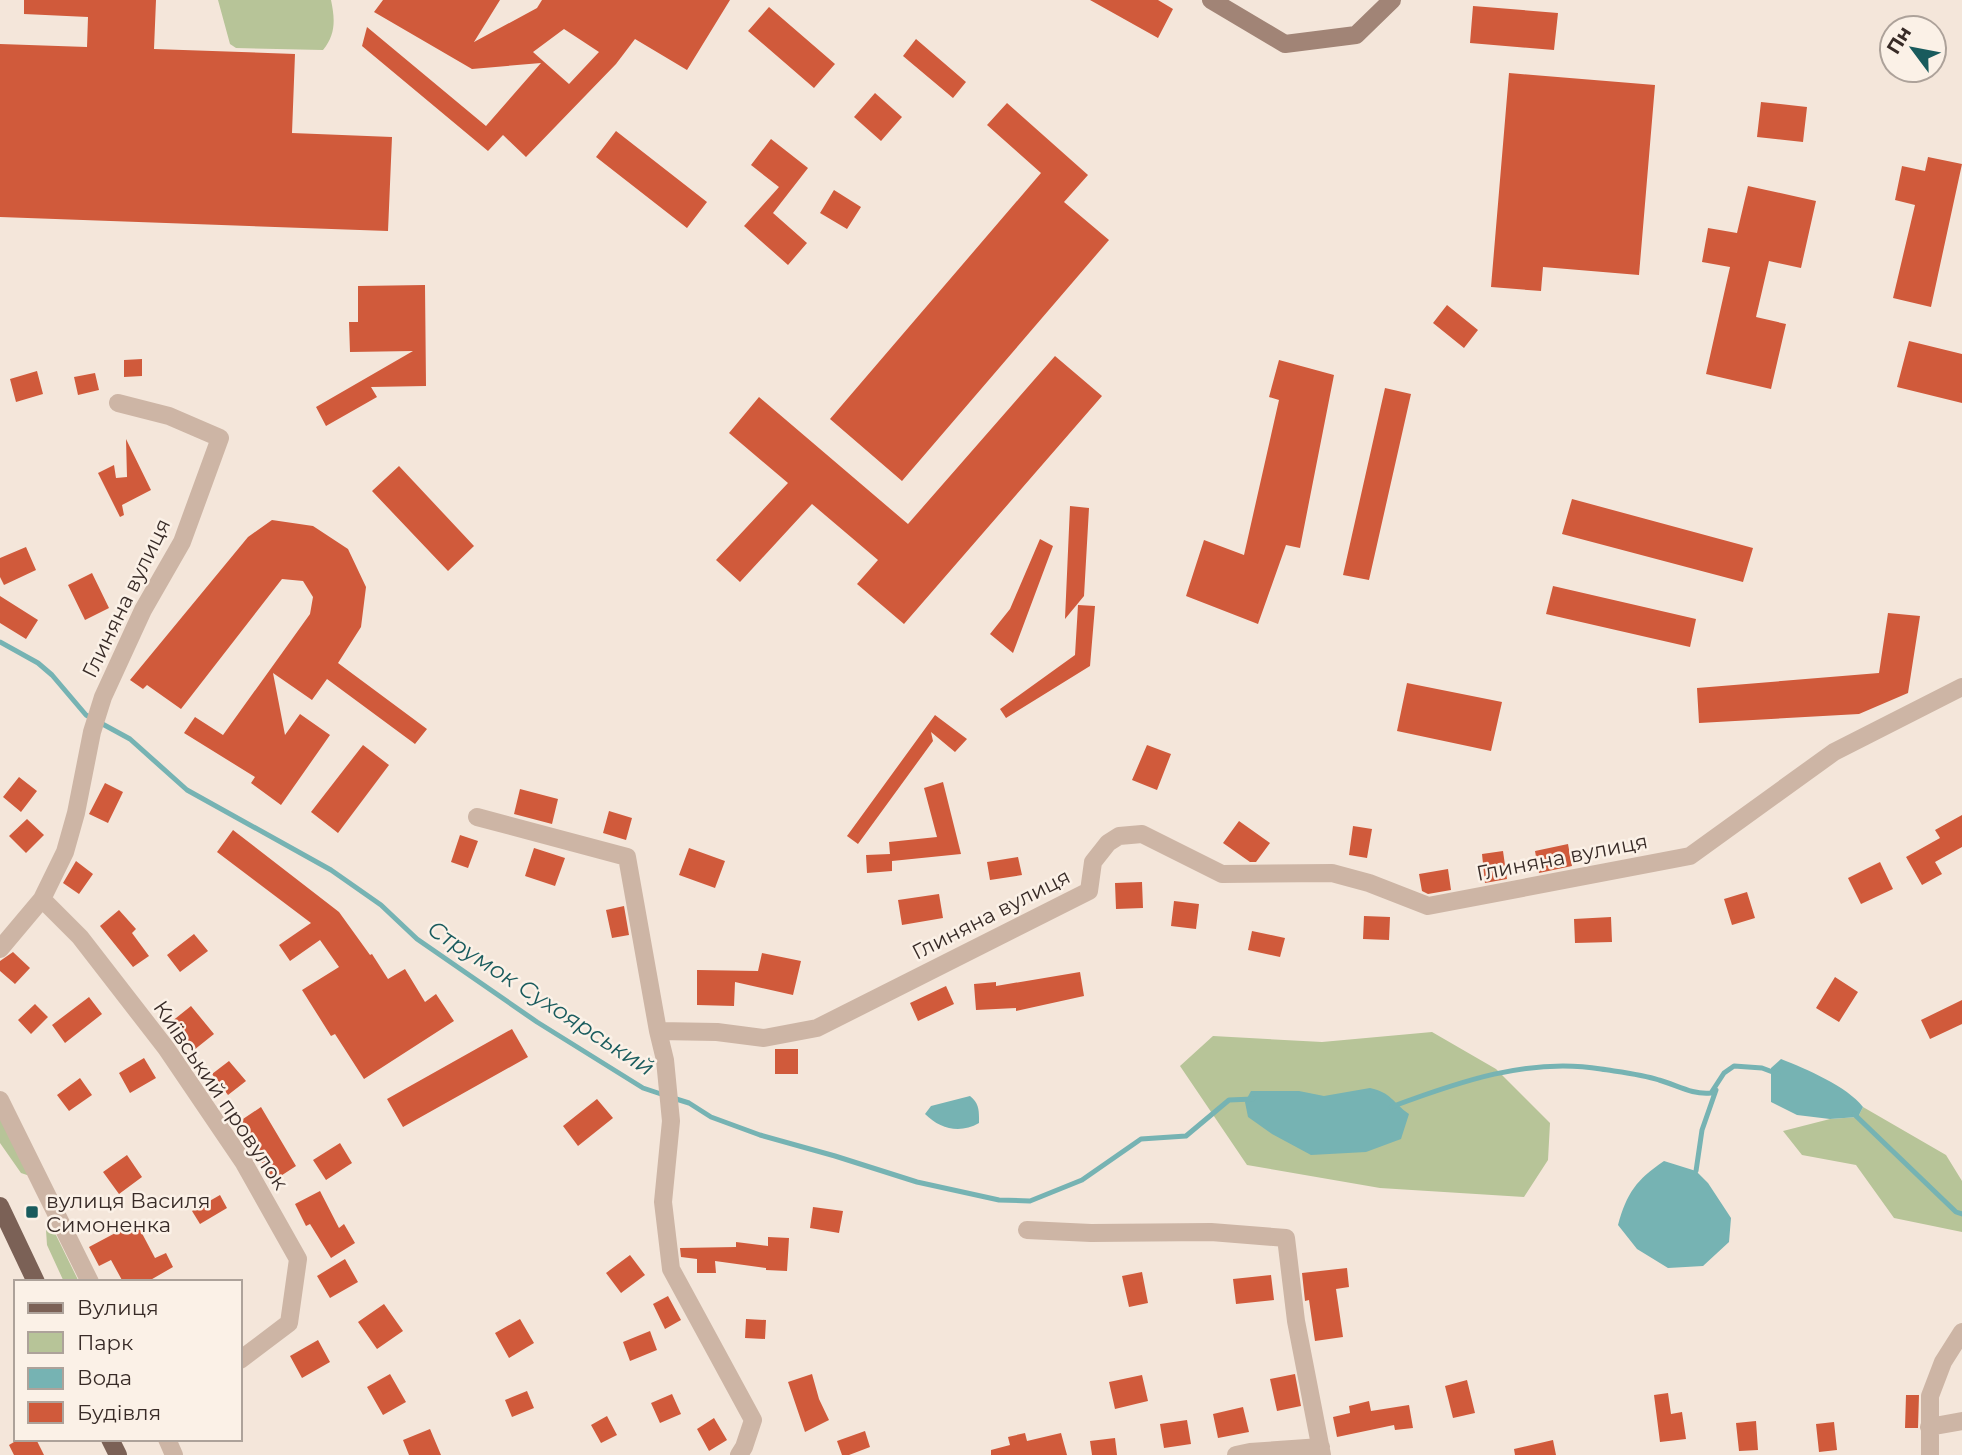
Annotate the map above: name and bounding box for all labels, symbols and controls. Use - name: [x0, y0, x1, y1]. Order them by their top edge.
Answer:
- north arrow: [1878, 14, 1948, 84]
- text: Пн: [1882, 22, 1916, 58]
- street label: Глиняна вулиця: [77, 514, 175, 682]
- street label: Глиняна вулиця: [1474, 828, 1650, 886]
- street label: Глиняна вулиця: [908, 863, 1074, 965]
- water label: Струмок Сухоярський: [423, 914, 659, 1082]
- street label: Київський провулок: [148, 996, 294, 1194]
- place label: вулиця Василя Симоненка: [46, 1188, 211, 1237]
- marker: вулиця Василя Симоненка: [24, 1204, 40, 1220]
- legend: [14, 1280, 242, 1441]
- text: Вулиця: [77, 1295, 159, 1320]
- text: Парк: [77, 1330, 133, 1355]
- text: Вода: [77, 1365, 132, 1390]
- text: Будівля: [77, 1400, 161, 1425]

